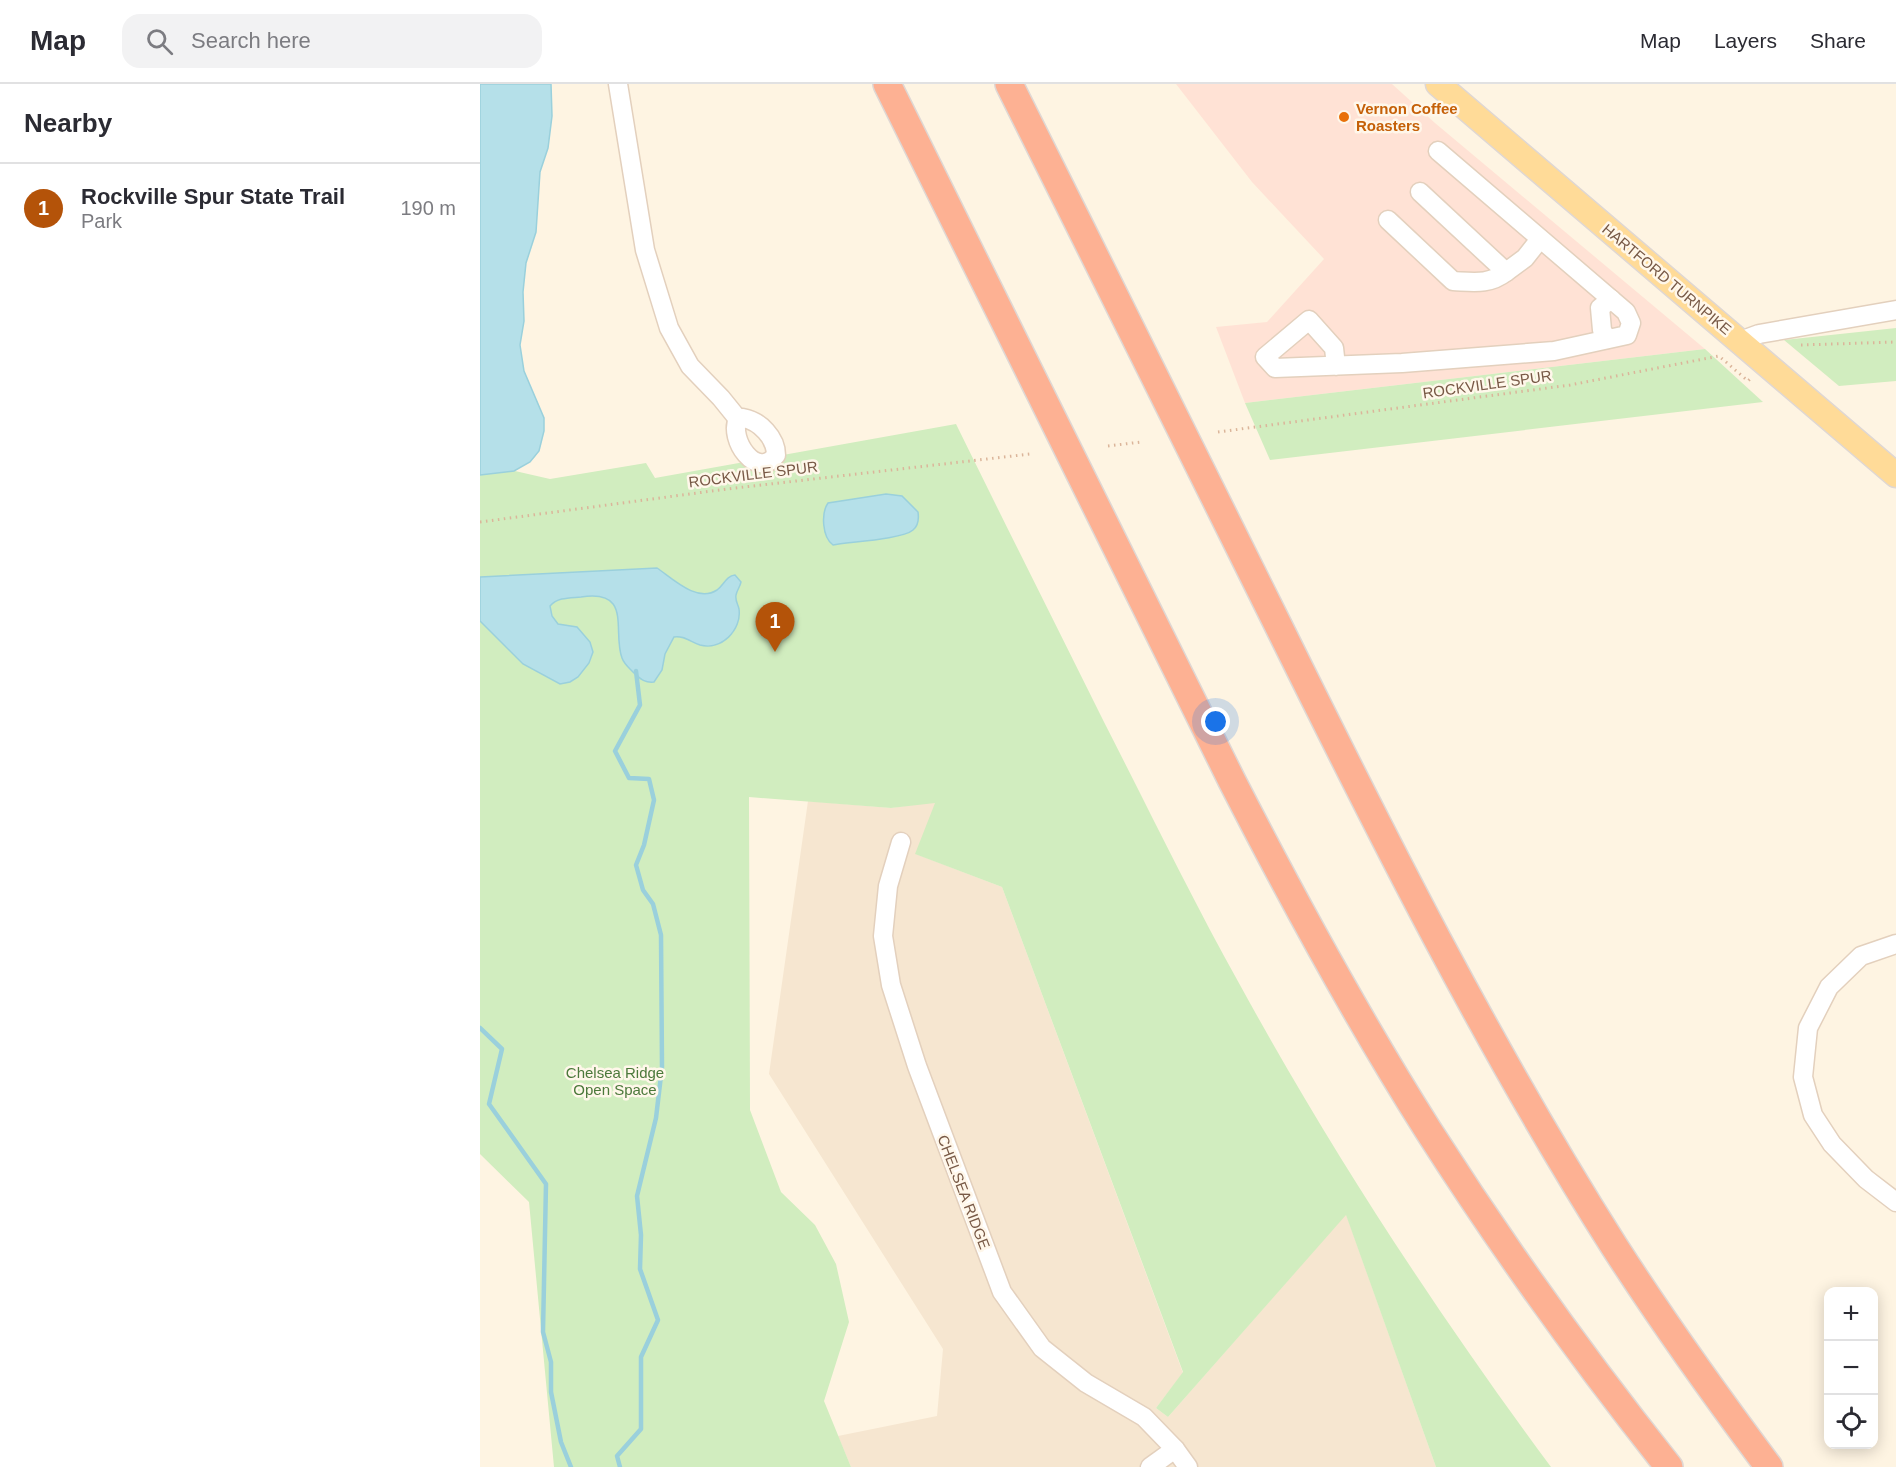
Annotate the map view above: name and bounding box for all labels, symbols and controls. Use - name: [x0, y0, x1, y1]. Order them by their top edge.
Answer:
- search box: [122, 14, 542, 68]
- text: Map: [30, 25, 86, 56]
- icon: search: [143, 25, 176, 58]
- text: Search here: [191, 28, 311, 53]
- text: Map: [1640, 29, 1681, 52]
- text: Layers: [1714, 29, 1777, 52]
- text: Share: [1810, 29, 1866, 52]
- place label: Vernon Coffee Roasters: [1356, 100, 1458, 134]
- text: Nearby: [24, 108, 112, 138]
- marker: Vernon Coffee Roasters: [1337, 110, 1351, 124]
- text: Rockville Spur State Trail: [81, 184, 345, 209]
- text: 1: [38, 197, 49, 219]
- text: 190 m: [400, 197, 456, 219]
- text: Park: [81, 210, 122, 232]
- street label: HARTFORD TURNPIKE: [1599, 220, 1735, 338]
- street label: ROCKVILLE SPUR: [1421, 367, 1553, 401]
- street label: ROCKVILLE SPUR: [687, 458, 819, 490]
- pin: 1: [756, 602, 794, 652]
- your location: [1201, 707, 1230, 736]
- park label: Chelsea Ridge Open Space: [566, 1064, 664, 1098]
- street label: CHELSEA RIDGE: [934, 1133, 994, 1251]
- map controls: [1824, 1287, 1878, 1449]
- button: +: [1824, 1287, 1878, 1341]
- button: −: [1824, 1341, 1878, 1395]
- button: locate: [1824, 1395, 1878, 1449]

